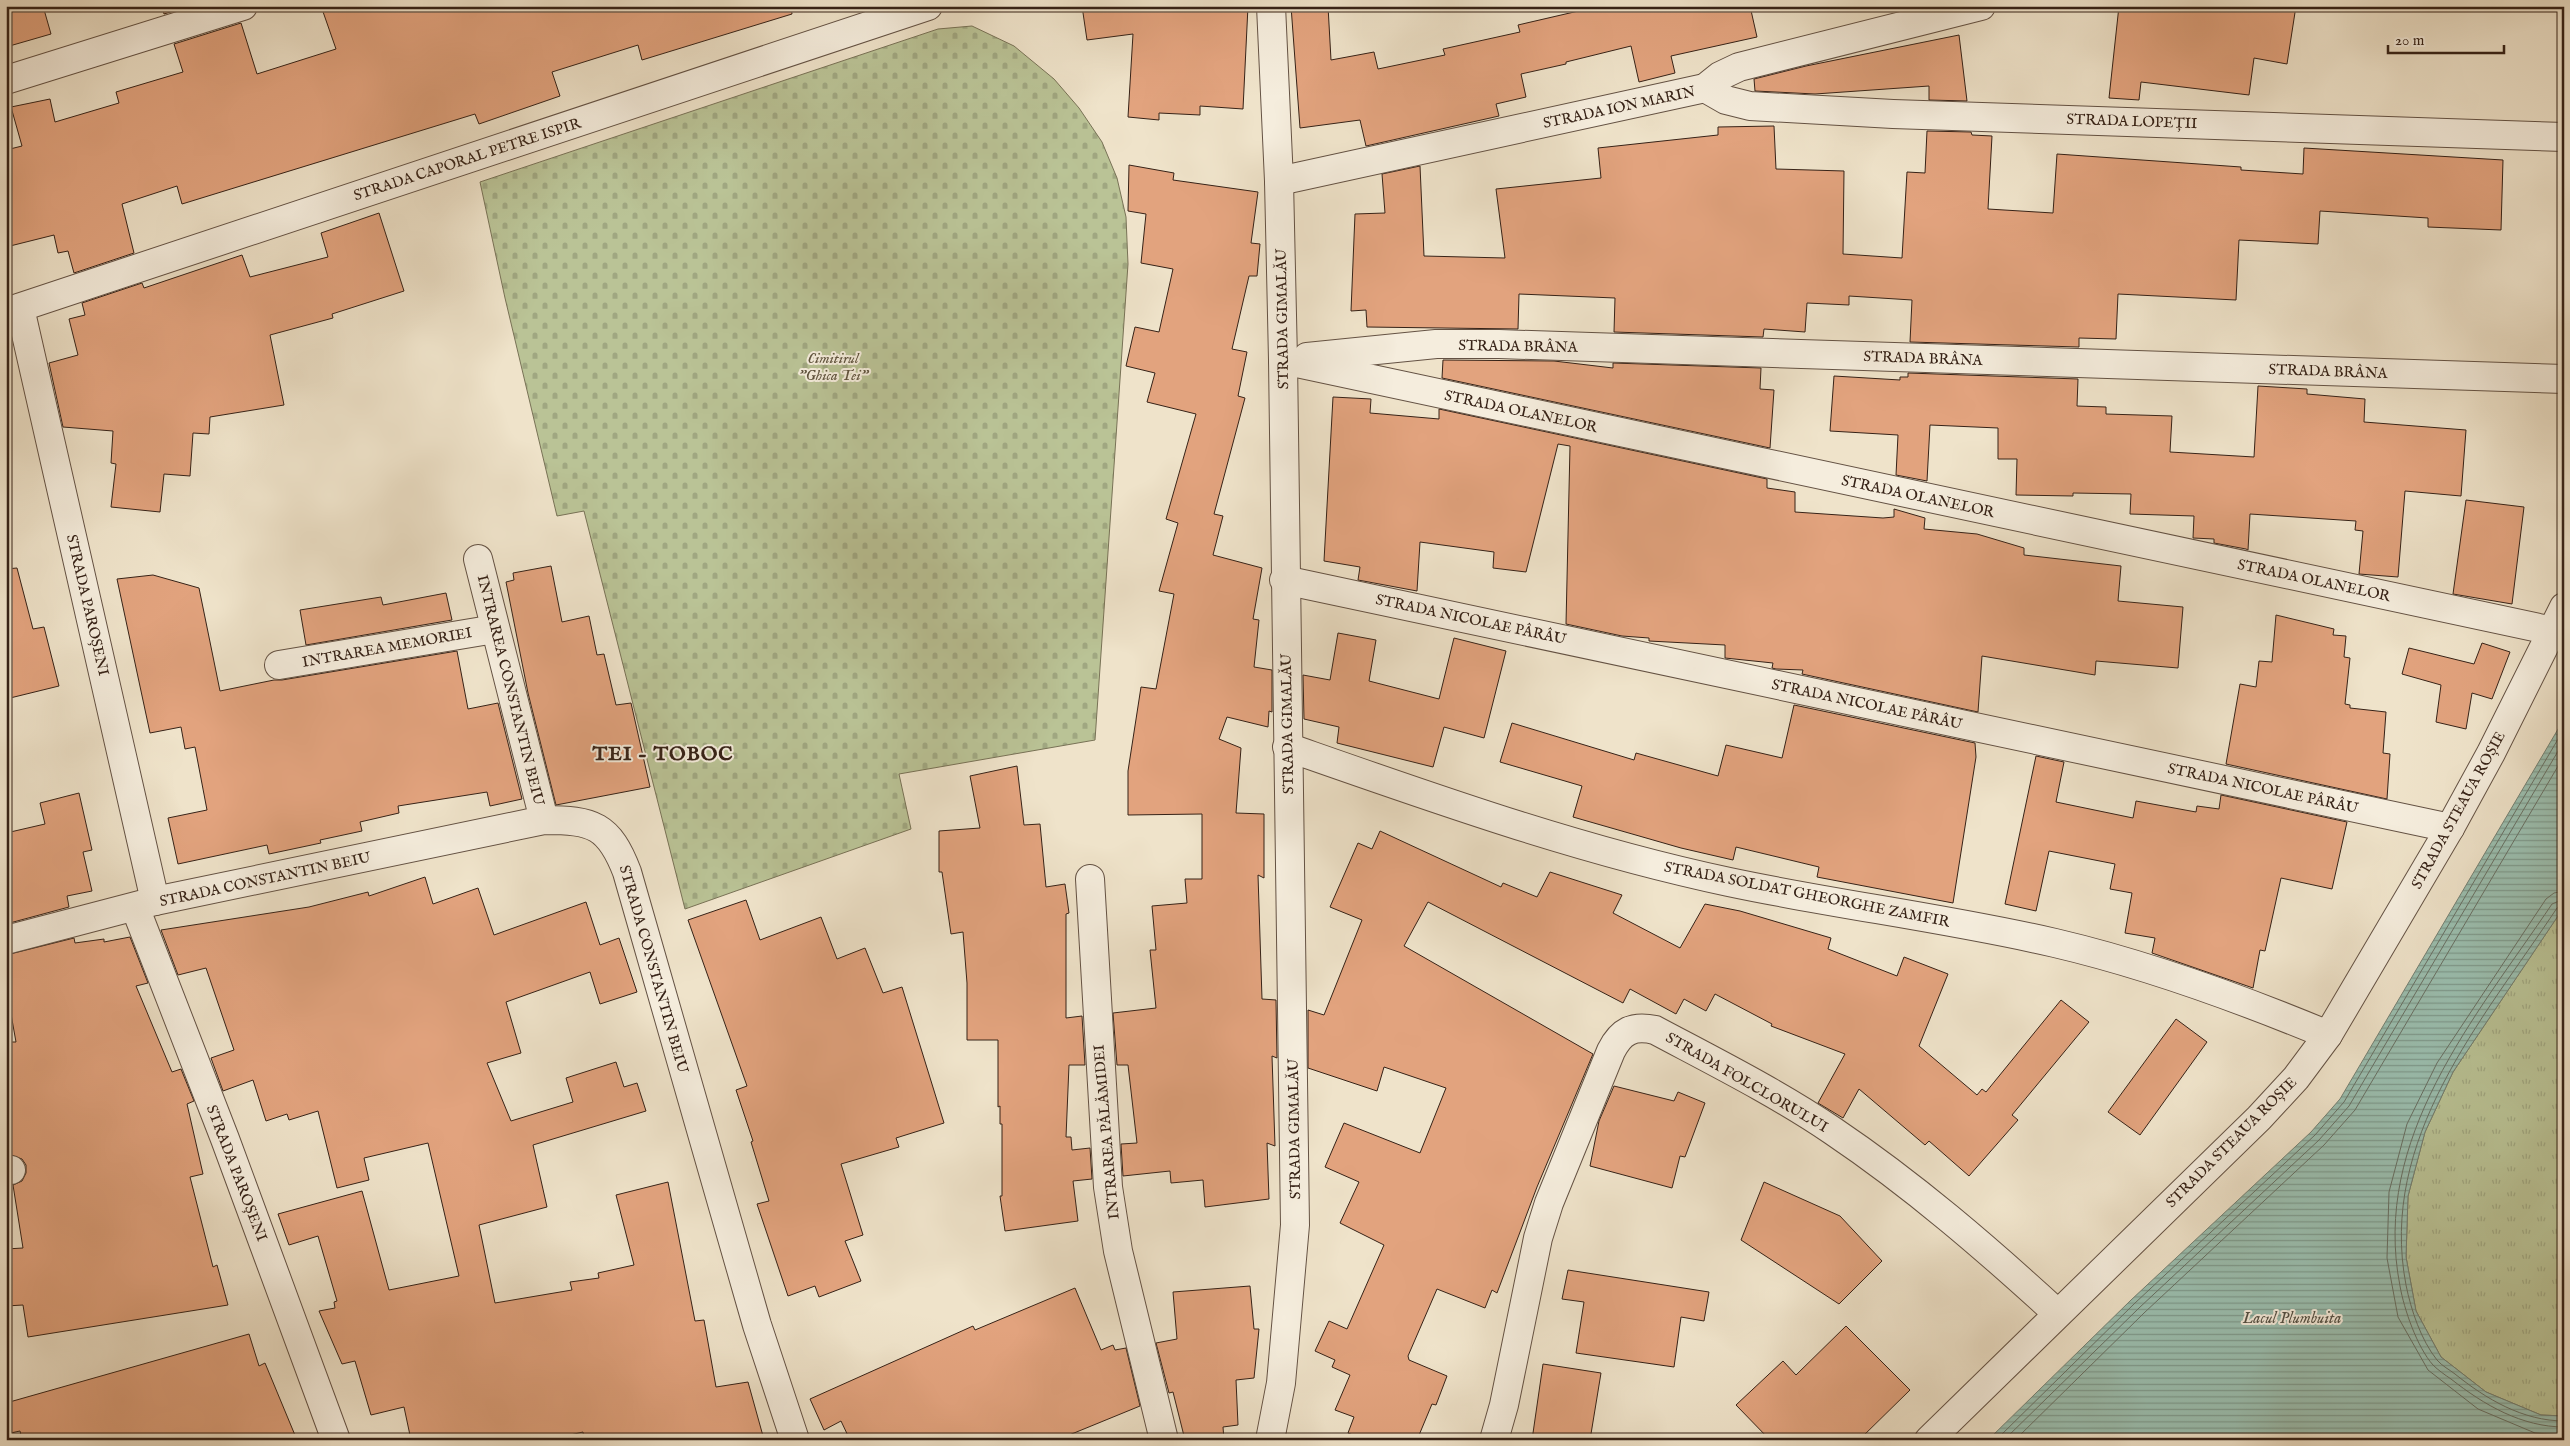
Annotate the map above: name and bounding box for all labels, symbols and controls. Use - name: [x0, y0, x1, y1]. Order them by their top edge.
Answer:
- scale bar: [2388, 22, 2504, 54]
- text: 20 m: [2395, 31, 2425, 50]
- street label: STRADA ION MARIN: [1541, 82, 1697, 133]
- street label: STRADA LOPEȚII: [2066, 110, 2198, 133]
- street label: STRADA CAPORAL PETRE ISPIR: [351, 113, 584, 205]
- street label: STRADA GIMALĂU: [1272, 248, 1293, 390]
- street label: STRADA BRÂNA: [1458, 336, 1579, 357]
- street label: STRADA BRÂNA: [1863, 347, 1984, 370]
- park label: Cimitirul "Ghica Tei": [798, 349, 869, 385]
- street label: STRADA BRÂNA: [2268, 360, 2389, 383]
- street label: STRADA OLANELOR: [1443, 386, 1600, 437]
- street label: STRADA OLANELOR: [1840, 471, 1997, 522]
- street label: STRADA PAROȘENI: [62, 532, 113, 678]
- street label: STRADA OLANELOR: [2236, 555, 2393, 606]
- street label: INTRAREA CONSTANTIN BEIU: [473, 573, 548, 808]
- street label: STRADA NICOLAE PÂRÂU: [1374, 590, 1568, 649]
- street label: INTRAREA MEMORIEI: [301, 623, 474, 672]
- street label: STRADA GIMALĂU: [1277, 653, 1298, 795]
- street label: STRADA NICOLAE PÂRÂU: [1770, 675, 1964, 734]
- street label: STRADA STEAUA ROȘIE: [2407, 728, 2510, 892]
- district label: TEI - TOBOC: [591, 742, 734, 767]
- street label: STRADA NICOLAE PÂRÂU: [2166, 759, 2360, 818]
- street label: STRADA CONSTANTIN BEIU: [158, 848, 373, 911]
- street label: STRADA SOLDAT GHEORGHE ZAMFIR: [1663, 857, 1952, 932]
- street label: STRADA CONSTANTIN BEIU: [615, 863, 692, 1076]
- street label: STRADA FOLCLORULUI: [1662, 1028, 1832, 1137]
- street label: INTRAREA PĂLĂMIDEI: [1089, 1043, 1124, 1220]
- street label: STRADA GIMALĂU: [1284, 1058, 1305, 1200]
- street label: STRADA STEAUA ROȘIE: [2162, 1073, 2301, 1212]
- street label: STRADA PAROȘENI: [202, 1102, 272, 1245]
- water label: Lacul Plumbuita: [2242, 1309, 2341, 1329]

